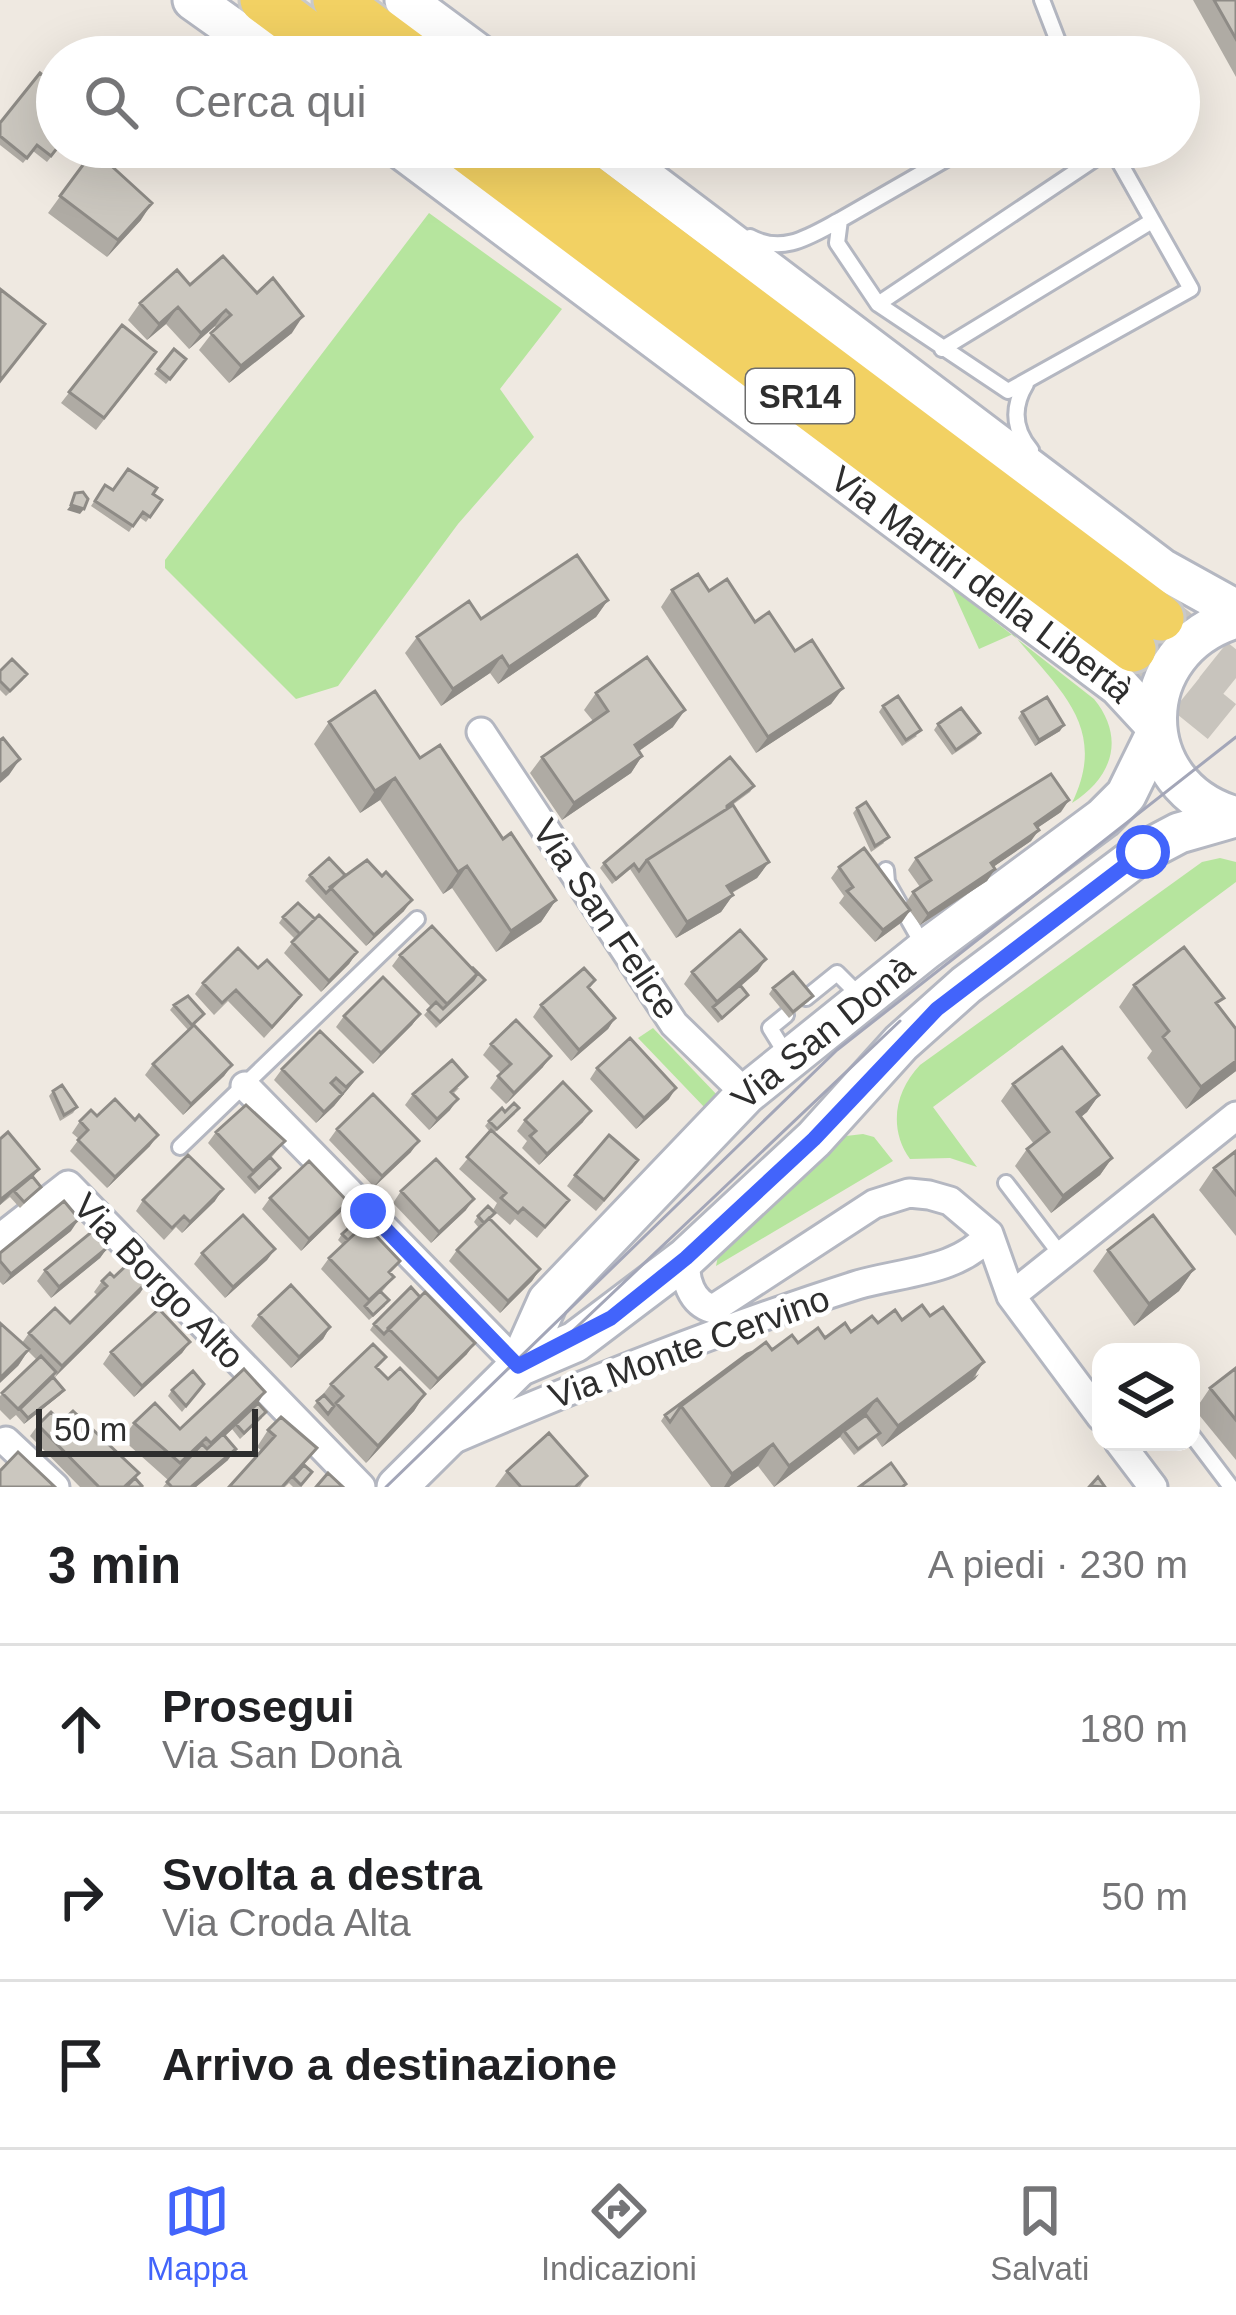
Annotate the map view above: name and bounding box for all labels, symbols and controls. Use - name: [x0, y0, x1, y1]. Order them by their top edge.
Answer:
- search box: [36, 36, 1200, 168]
- icon: search: [78, 69, 144, 135]
- text: Cerca qui: [174, 76, 367, 127]
- road number: SR14: [746, 369, 854, 423]
- street label: Via Martiri della Libertà: [823, 457, 1144, 711]
- street label: Via San Felice: [524, 812, 688, 1026]
- route start: [1116, 825, 1170, 879]
- street label: Via San Donà: [723, 946, 923, 1117]
- route end: [341, 1184, 395, 1238]
- street label: Via Borgo Alto: [65, 1185, 253, 1377]
- street label: Via Monte Cervino: [543, 1277, 835, 1417]
- map controls: [1092, 1343, 1200, 1451]
- button: layers: [1092, 1343, 1200, 1451]
- scale bar: [36, 1403, 258, 1456]
- text: 50 m: [54, 1411, 127, 1448]
- text: 3 min: [48, 1537, 181, 1594]
- text: A piedi · 230 m: [928, 1543, 1188, 1586]
- text: Prosegui: [162, 1681, 355, 1732]
- icon: ahead: [48, 1696, 114, 1762]
- text: 180 m: [1080, 1707, 1188, 1750]
- text: Via San Donà: [162, 1733, 402, 1776]
- text: Svolta a destra: [162, 1849, 482, 1900]
- icon: right: [48, 1864, 114, 1930]
- text: 50 m: [1101, 1875, 1188, 1918]
- text: Via Croda Alta: [162, 1901, 411, 1944]
- icon: arrive: [48, 2032, 114, 2098]
- text: Arrivo a destinazione: [162, 2039, 617, 2090]
- tab: Mappa: [147, 2178, 248, 2288]
- tab: Indicazioni: [541, 2178, 697, 2288]
- tab: Salvati: [990, 2178, 1089, 2288]

